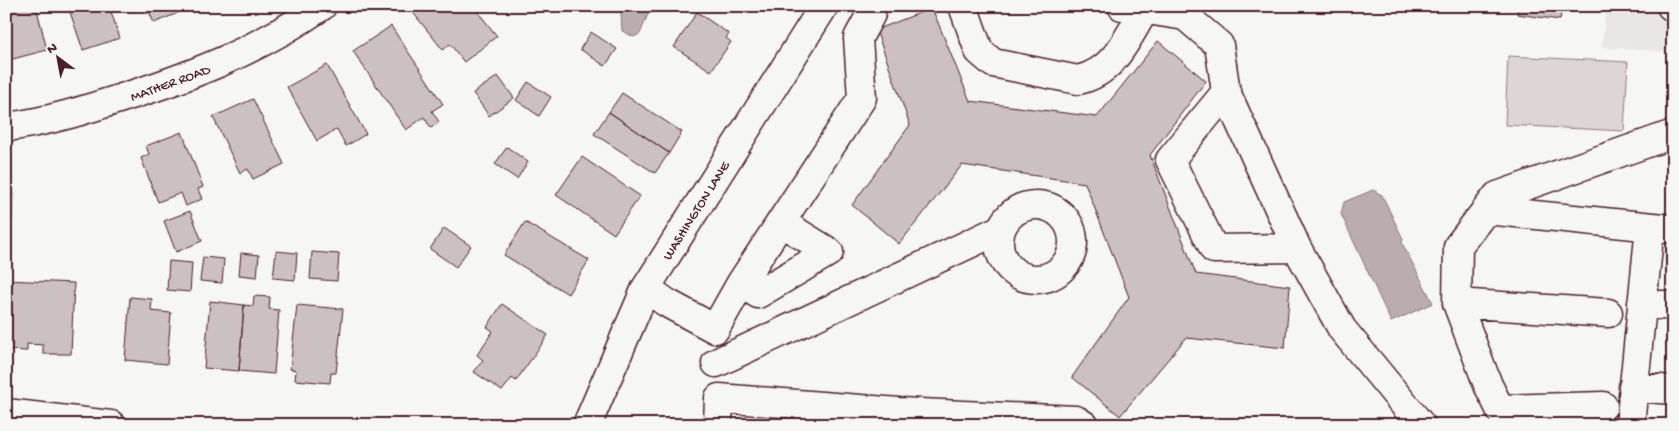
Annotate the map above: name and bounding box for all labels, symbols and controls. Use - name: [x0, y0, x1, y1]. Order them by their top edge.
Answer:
- north arrow: [32, 32, 82, 82]
- text: N: [44, 39, 61, 59]
- street label: MATHER ROAD: [129, 62, 214, 107]
- street label: WASHINGTON LANE: [660, 158, 735, 264]

